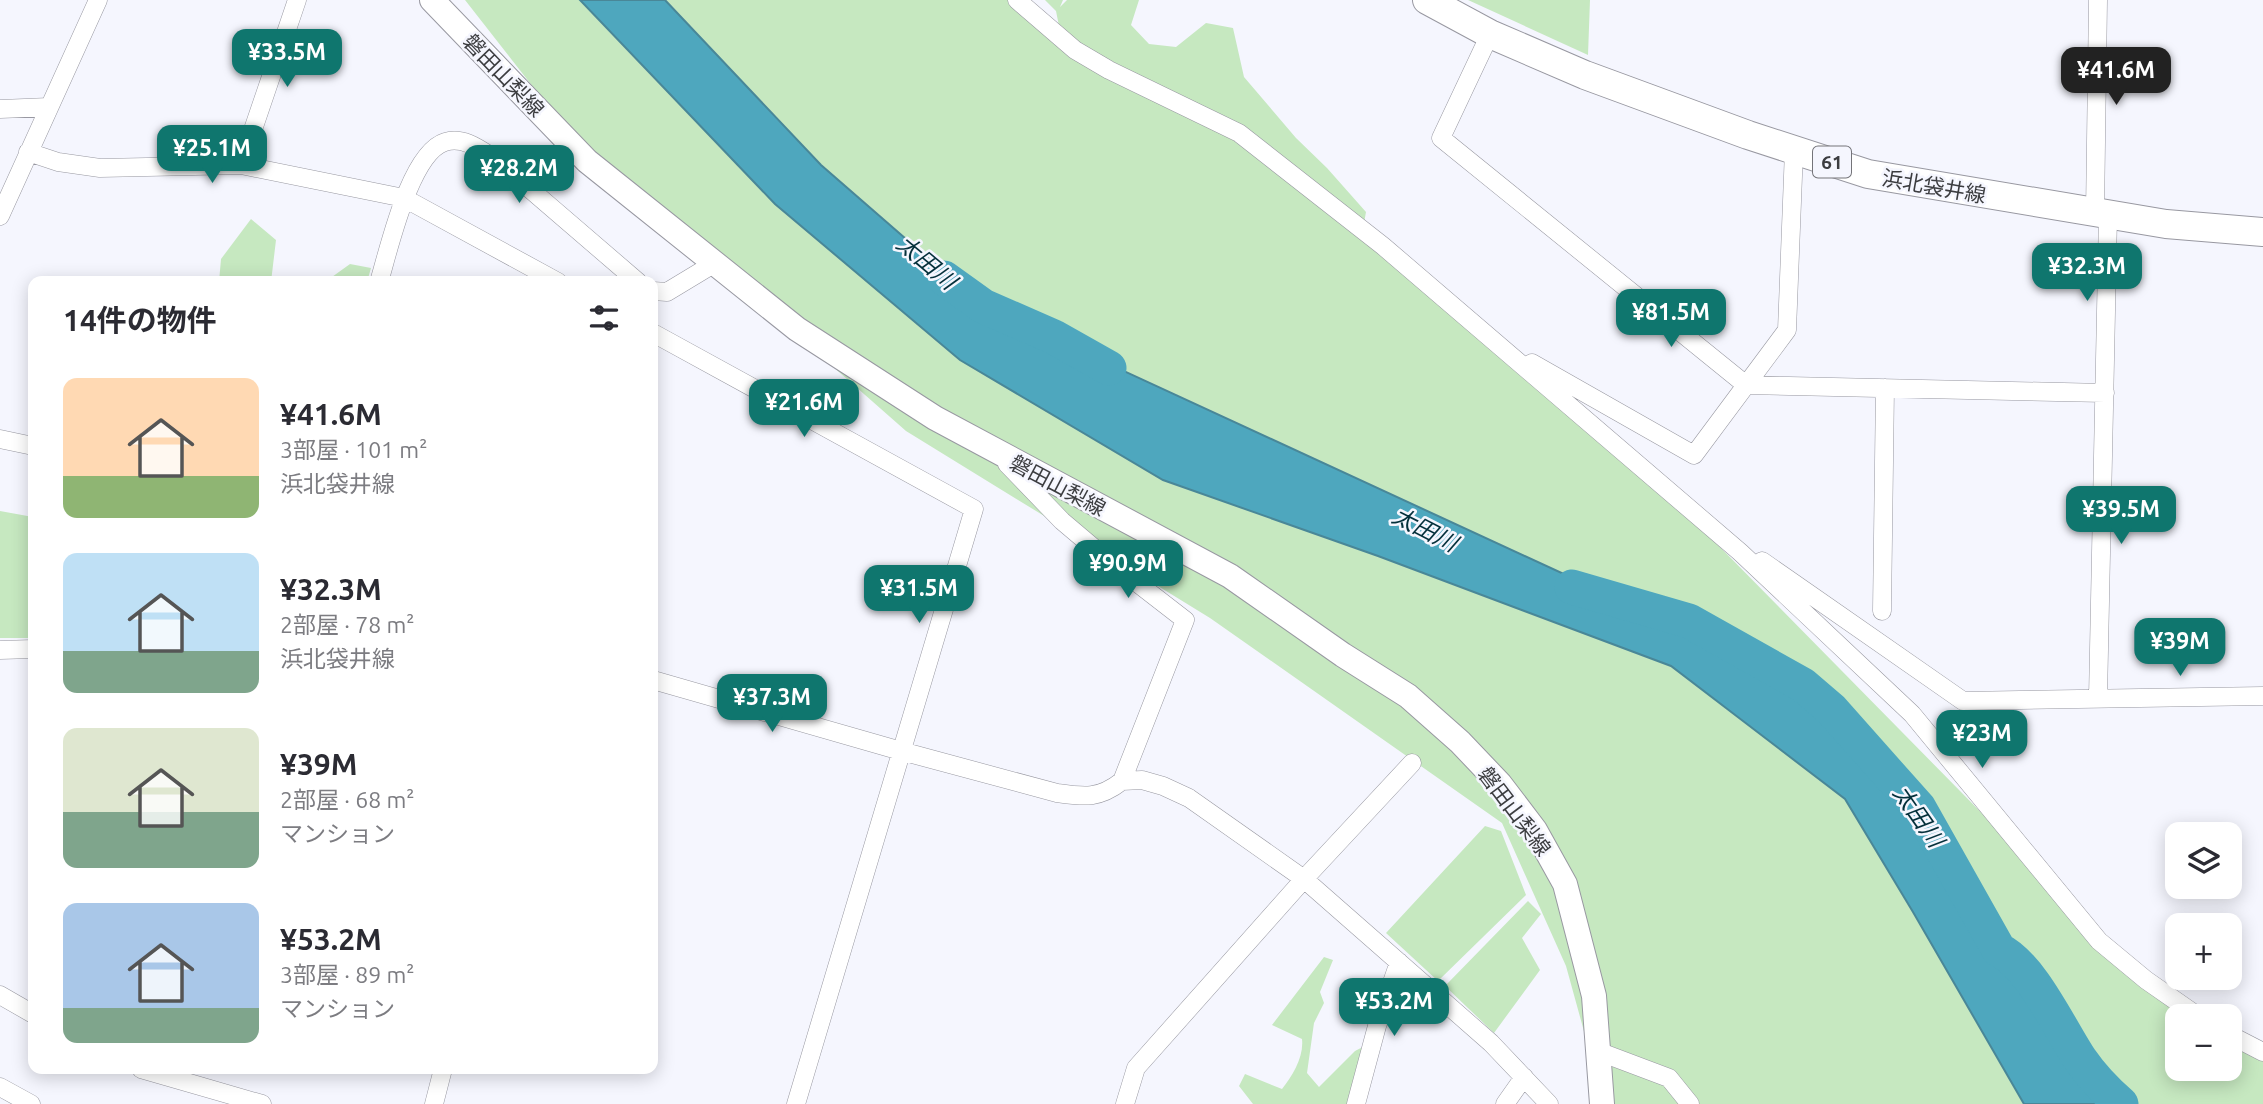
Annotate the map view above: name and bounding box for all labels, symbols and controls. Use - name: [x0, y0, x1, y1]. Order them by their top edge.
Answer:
- pin: ¥33.5M: [230, 29, 344, 89]
- street label: 磐田山梨線: [459, 29, 549, 121]
- text: ¥33.5M: [248, 39, 326, 64]
- pin: ¥41.6M: [2059, 48, 2173, 107]
- text: ¥41.6M: [2077, 57, 2155, 82]
- pin: ¥25.1M: [155, 125, 269, 185]
- text: ¥25.1M: [173, 135, 251, 160]
- pin: ¥28.2M: [462, 146, 576, 205]
- road number: 61: [1813, 146, 1851, 178]
- text: ¥28.2M: [480, 155, 558, 180]
- street label: 浜北袋井線: [1880, 165, 1988, 207]
- water label: 太田川: [893, 230, 964, 296]
- pin: ¥32.3M: [2030, 244, 2144, 303]
- text: ¥32.3M: [2048, 253, 2126, 278]
- pin: ¥81.5M: [1614, 290, 1728, 349]
- icon: filters: [585, 299, 623, 337]
- text: ¥81.5M: [1632, 299, 1710, 324]
- text: 14件の物件: [63, 303, 217, 337]
- pin: ¥21.6M: [747, 380, 861, 439]
- text: ¥21.6M: [765, 389, 843, 414]
- text: ¥41.6M: [280, 397, 382, 431]
- icon: home: [119, 406, 203, 490]
- text: 3部屋 · 101 m²: [280, 437, 427, 462]
- street label: 磐田山梨線: [1006, 450, 1110, 520]
- text: 浜北袋井線: [280, 471, 395, 496]
- pin: ¥39.5M: [2064, 486, 2178, 546]
- text: ¥39.5M: [2082, 496, 2160, 521]
- water label: 太田川: [1389, 502, 1464, 557]
- pin: ¥90.9M: [1071, 540, 1185, 600]
- text: ¥90.9M: [1089, 550, 1167, 575]
- pin: ¥31.5M: [862, 566, 976, 625]
- text: ¥32.3M: [280, 572, 382, 606]
- text: ¥31.5M: [880, 575, 958, 600]
- icon: home: [119, 581, 203, 665]
- text: 2部屋 · 78 m²: [280, 612, 414, 637]
- pin: ¥39M: [2139, 618, 2221, 678]
- text: ¥39M: [2150, 628, 2210, 653]
- text: 浜北袋井線: [280, 646, 395, 671]
- pin: ¥37.3M: [715, 674, 829, 734]
- text: ¥37.3M: [733, 684, 811, 709]
- pin: ¥23M: [1941, 710, 2023, 770]
- text: ¥23M: [1952, 720, 2012, 745]
- text: ¥39M: [280, 747, 357, 781]
- icon: home: [119, 756, 203, 840]
- street label: 磐田山梨線: [1474, 762, 1556, 860]
- water label: 太田川: [1889, 781, 1951, 854]
- text: 2部屋 · 68 m²: [280, 787, 414, 812]
- text: マンション: [280, 821, 395, 846]
- map controls: [2165, 822, 2242, 1081]
- button: layers: [2165, 822, 2242, 899]
- button: +: [2165, 913, 2242, 990]
- text: ¥53.2M: [280, 922, 382, 956]
- icon: home: [119, 931, 203, 1015]
- text: 3部屋 · 89 m²: [280, 962, 414, 987]
- pin: ¥53.2M: [1337, 978, 1451, 1038]
- text: ¥53.2M: [1355, 988, 1433, 1013]
- text: マンション: [280, 996, 395, 1021]
- button: −: [2165, 1004, 2242, 1081]

